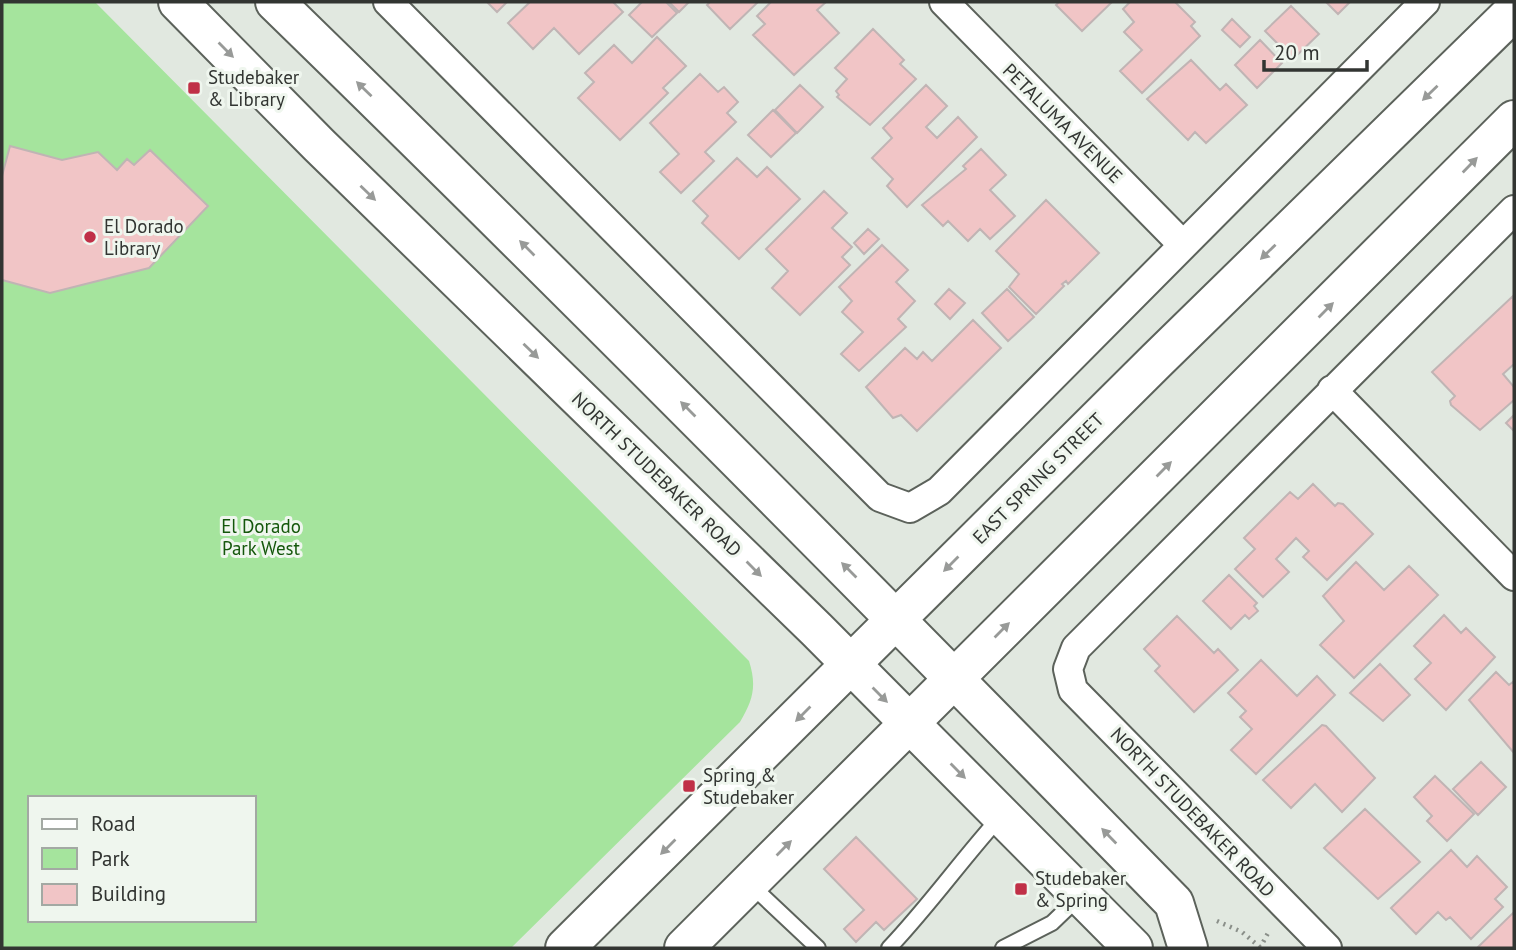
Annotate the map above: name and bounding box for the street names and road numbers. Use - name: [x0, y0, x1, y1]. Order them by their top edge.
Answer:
- street label: PETALUMA AVENUE: [998, 58, 1128, 188]
- street label: NORTH STUDEBAKER ROAD: [567, 387, 747, 561]
- street label: EAST SPRING STREET: [967, 407, 1109, 549]
- street label: NORTH STUDEBAKER ROAD: [1106, 722, 1280, 902]

